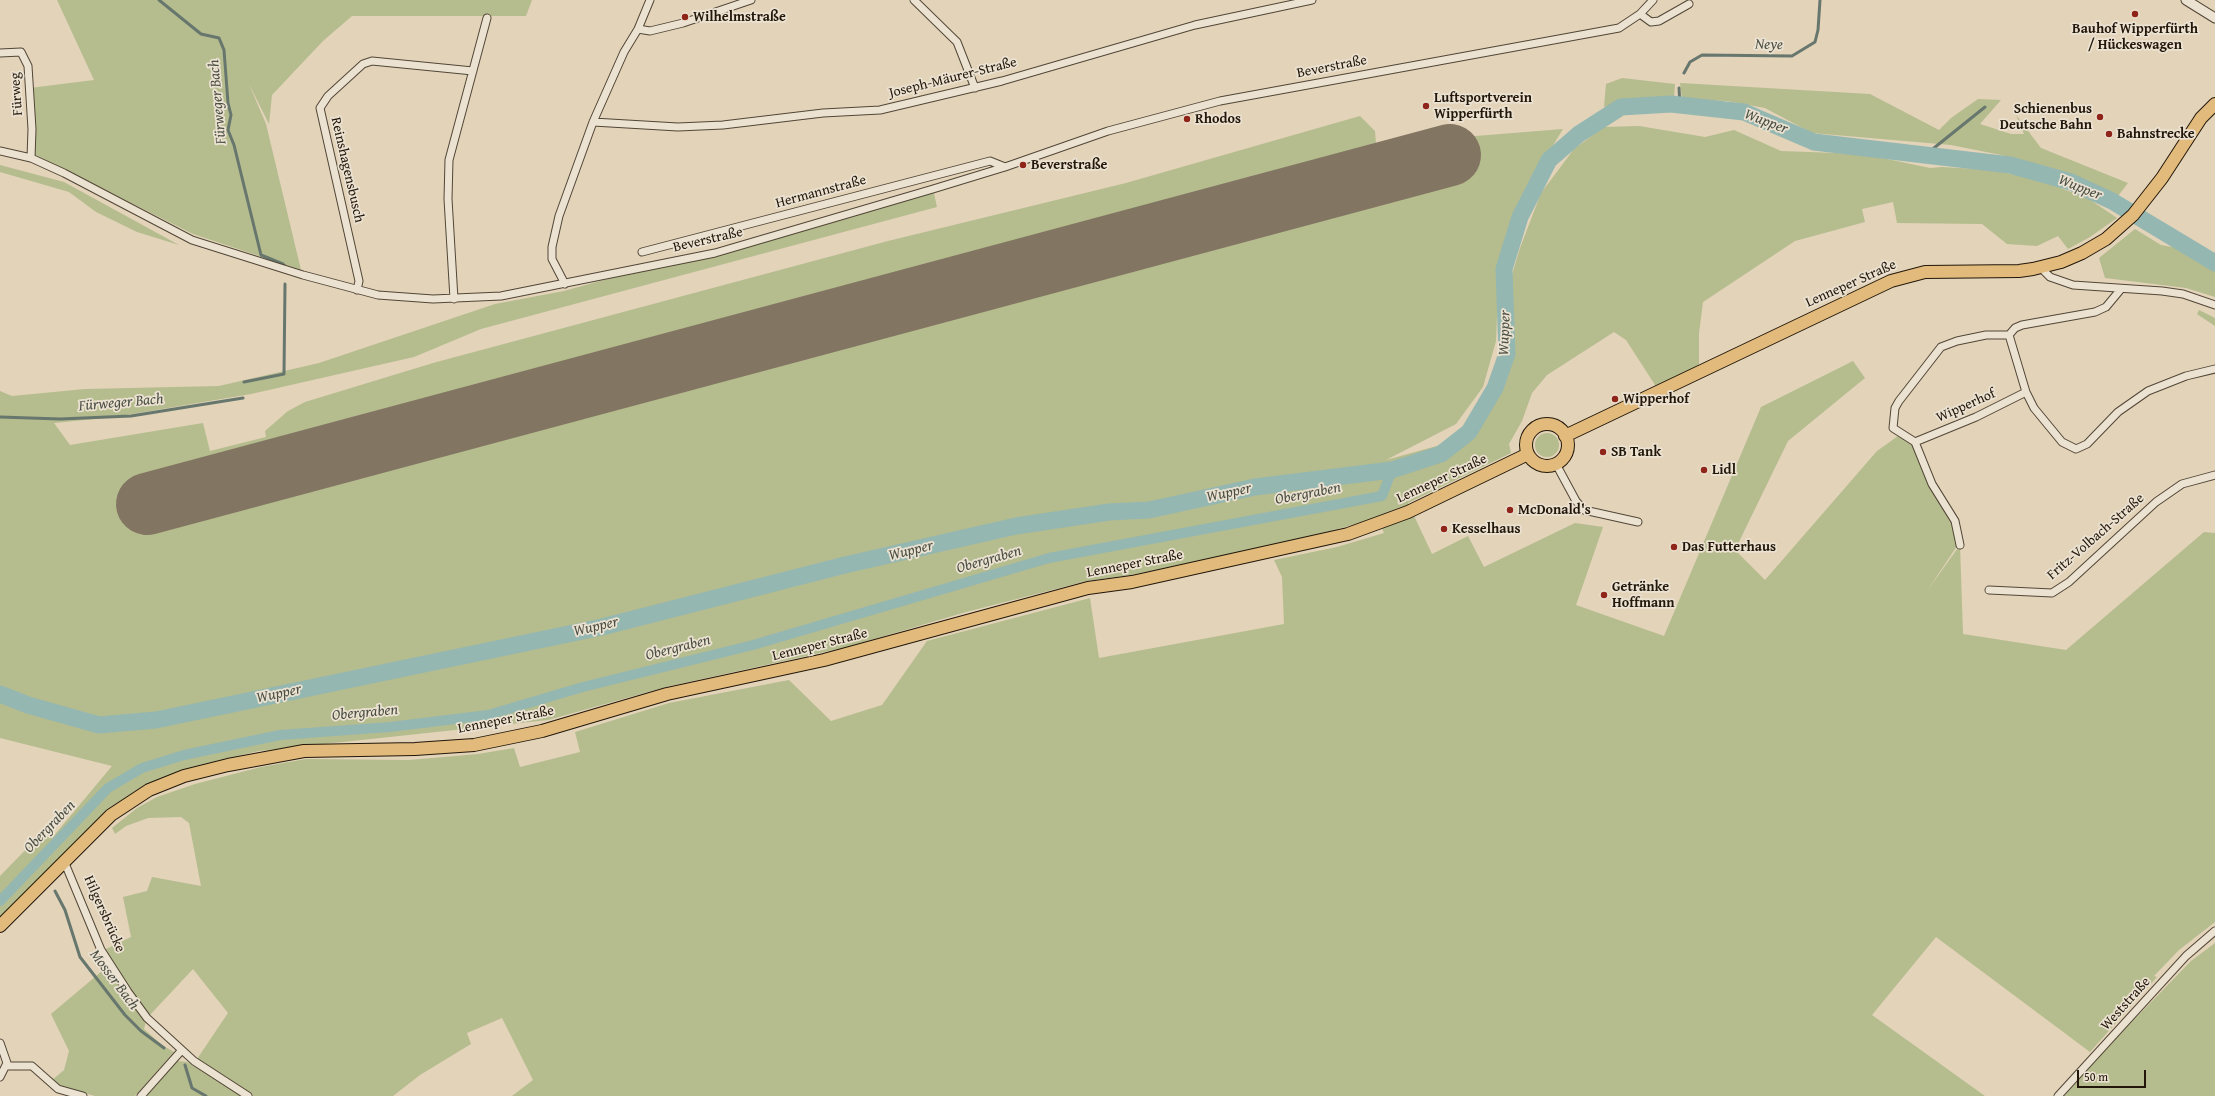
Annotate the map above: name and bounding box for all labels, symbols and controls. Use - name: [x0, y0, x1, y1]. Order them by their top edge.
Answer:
- place label: Wilhelmstraße: [693, 9, 786, 25]
- marker: Bauhof Wipperfürth / Hückeswagen: [2130, 9, 2140, 19]
- marker: Wilhelmstraße: [680, 12, 690, 22]
- place label: Bauhof Wipperfürth / Hückeswagen: [2072, 21, 2198, 54]
- water label: Neye: [1755, 36, 1783, 54]
- street label: Beverstraße: [1296, 52, 1368, 82]
- street label: Joseph-Mäurer-Straße: [887, 54, 1019, 102]
- water label: Fürweger Bach: [205, 59, 231, 145]
- street label: Fürweg: [7, 72, 27, 116]
- place label: Luftsportverein Wipperfürth: [1434, 90, 1532, 122]
- marker: Luftsportverein Wipperfürth: [1421, 101, 1431, 111]
- place label: Schienenbus Deutsche Bahn: [2000, 101, 2092, 134]
- water label: Wupper: [1742, 105, 1790, 139]
- place label: Rhodos: [1195, 111, 1241, 127]
- marker: Schienenbus Deutsche Bahn: [2095, 112, 2105, 122]
- marker: Rhodos: [1182, 114, 1192, 124]
- street label: Reinshagensbusch: [327, 116, 367, 224]
- place label: Bahnstrecke: [2117, 126, 2195, 142]
- marker: Bahnstrecke: [2104, 129, 2114, 139]
- place label: Beverstraße: [1031, 157, 1107, 173]
- marker: Beverstraße: [1018, 160, 1028, 170]
- water label: Wupper: [2056, 171, 2104, 205]
- street label: Hermannstraße: [774, 172, 868, 212]
- street label: Beverstraße: [672, 224, 744, 256]
- street label: Lenneper Straße: [1803, 257, 1899, 311]
- water label: Wupper: [1495, 310, 1515, 356]
- street label: Wipperhof: [1934, 386, 1998, 426]
- water label: Fürweger Bach: [78, 390, 164, 416]
- place label: Wipperhof: [1623, 391, 1689, 407]
- marker: Wipperhof: [1610, 394, 1620, 404]
- place label: SB Tank: [1611, 444, 1661, 460]
- marker: SB Tank: [1598, 447, 1608, 457]
- street label: Lenneper Straße: [1394, 451, 1490, 507]
- place label: Lidl: [1712, 462, 1736, 478]
- marker: Lidl: [1699, 465, 1709, 475]
- water label: Wupper: [1205, 479, 1253, 507]
- water label: Obergraben: [1274, 479, 1342, 509]
- street label: Fritz-Volbach-Straße: [2044, 490, 2148, 584]
- place label: McDonald's: [1518, 502, 1591, 518]
- marker: McDonald's: [1505, 505, 1515, 515]
- place label: Kesselhaus: [1452, 521, 1520, 537]
- marker: Kesselhaus: [1439, 524, 1449, 534]
- water label: Wupper: [887, 537, 935, 565]
- place label: Das Futterhaus: [1682, 539, 1776, 555]
- water label: Obergraben: [955, 542, 1023, 578]
- marker: Das Futterhaus: [1669, 542, 1679, 552]
- street label: Lenneper Straße: [1086, 546, 1184, 582]
- place label: Getränke Hoffmann: [1612, 579, 1675, 612]
- marker: Getränke Hoffmann: [1599, 590, 1609, 600]
- water label: Wupper: [572, 613, 620, 641]
- street label: Lenneper Straße: [771, 625, 869, 665]
- water label: Obergraben: [644, 631, 712, 665]
- water label: Wupper: [255, 680, 303, 708]
- water label: Obergraben: [331, 701, 399, 725]
- street label: Lenneper Straße: [457, 702, 555, 738]
- water label: Obergraben: [20, 797, 80, 857]
- street label: Hilgersbrücke: [80, 873, 128, 955]
- water label: Mosser Bach: [85, 946, 143, 1014]
- street label: Weststraße: [2098, 974, 2154, 1034]
- scale bar: [2079, 1062, 2148, 1088]
- text: 50 m: [2084, 1068, 2108, 1085]

